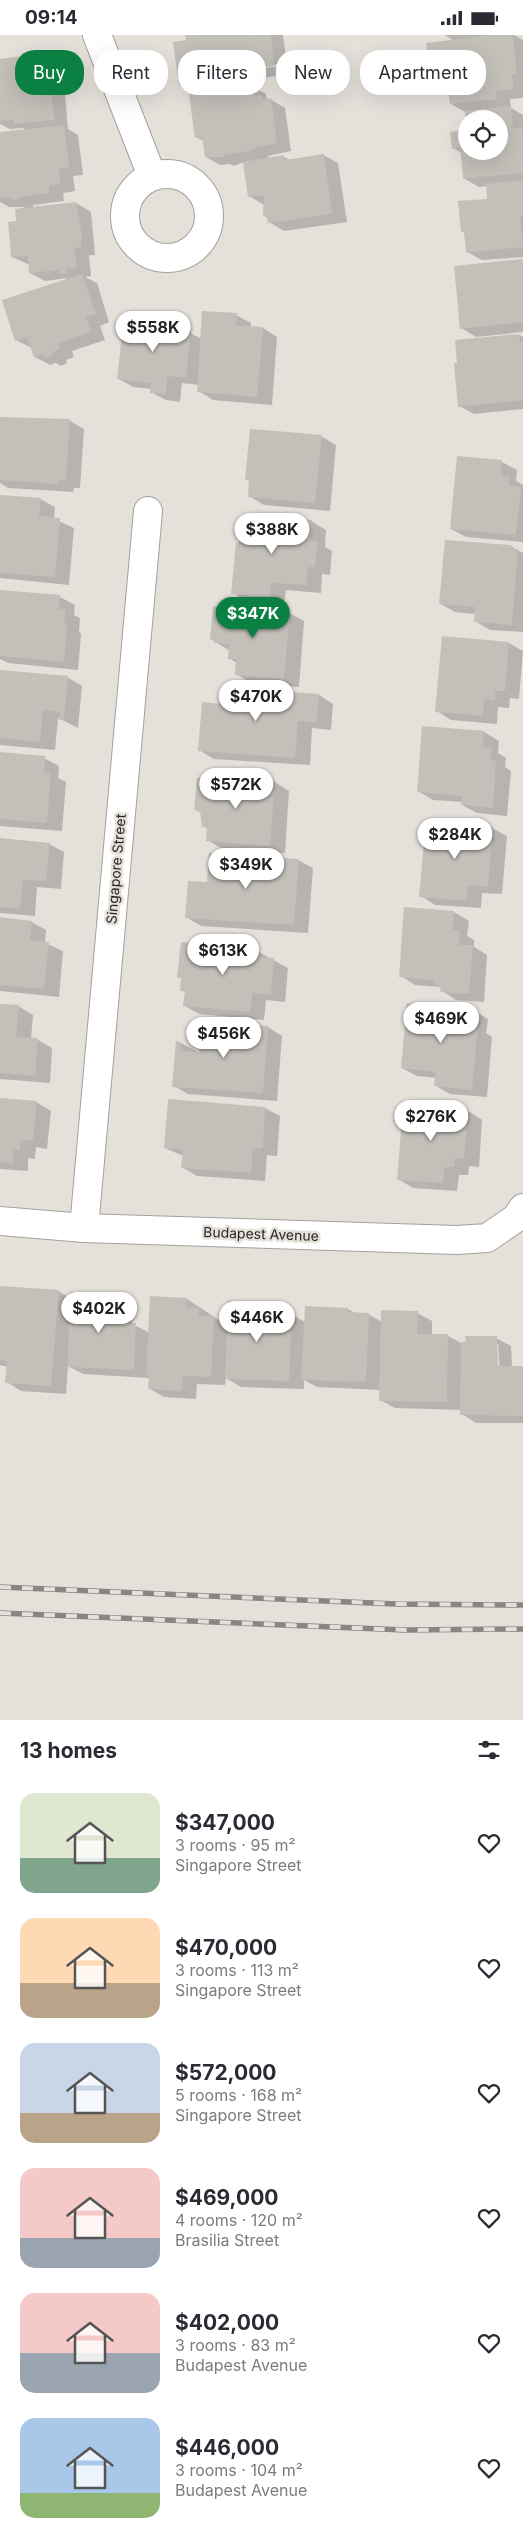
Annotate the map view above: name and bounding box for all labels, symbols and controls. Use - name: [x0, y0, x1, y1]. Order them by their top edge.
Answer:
- text: 09:14: [25, 6, 78, 29]
- chip: Buy: [15, 50, 84, 95]
- chip: Rent: [94, 50, 168, 95]
- chip: Filters: [178, 50, 266, 95]
- chip: New: [276, 50, 350, 95]
- chip: Apartment: [360, 50, 486, 95]
- map controls: [458, 110, 508, 160]
- button: locate: [458, 110, 508, 160]
- pin: $558K: [118, 311, 188, 353]
- text: $558K: [127, 317, 179, 337]
- pin: $388K: [237, 513, 307, 555]
- text: $388K: [245, 519, 299, 539]
- pin: $347K: [218, 597, 288, 639]
- text: $347K: [227, 603, 279, 623]
- pin: $470K: [221, 679, 291, 722]
- text: $470K: [230, 686, 282, 706]
- pin: $572K: [201, 767, 271, 810]
- text: $572K: [210, 774, 262, 794]
- street label: Singapore Street: [102, 813, 129, 925]
- pin: $284K: [420, 817, 490, 860]
- text: $284K: [428, 824, 482, 844]
- pin: $349K: [211, 847, 281, 890]
- text: $349K: [219, 854, 273, 874]
- pin: $613K: [188, 933, 258, 976]
- text: $613K: [198, 940, 248, 960]
- pin: $469K: [406, 1001, 476, 1044]
- text: $469K: [414, 1008, 468, 1028]
- pin: $456K: [189, 1017, 259, 1059]
- text: $456K: [197, 1023, 251, 1043]
- pin: $276K: [396, 1099, 466, 1142]
- text: $276K: [405, 1106, 457, 1126]
- street label: Budapest Avenue: [203, 1223, 319, 1244]
- pin: $402K: [64, 1291, 134, 1334]
- text: $402K: [72, 1298, 126, 1318]
- pin: $446K: [222, 1301, 292, 1343]
- text: $446K: [230, 1307, 284, 1327]
- icon: filters: [475, 1736, 503, 1764]
- text: 13 homes: [20, 1738, 117, 1763]
- text: $347,000: [175, 1810, 275, 1835]
- icon: home: [60, 1813, 120, 1873]
- icon: heart: [475, 1829, 503, 1857]
- text: 3 rooms · 95 m²: [175, 1835, 296, 1855]
- text: Singapore Street: [175, 1855, 302, 1875]
- text: $470,000: [175, 1935, 277, 1960]
- icon: home: [60, 1938, 120, 1998]
- icon: heart: [475, 1954, 503, 1982]
- text: 3 rooms · 113 m²: [175, 1960, 299, 1980]
- text: Singapore Street: [175, 1980, 302, 2000]
- text: $572,000: [175, 2060, 277, 2085]
- icon: home: [60, 2063, 120, 2123]
- icon: heart: [475, 2079, 503, 2107]
- text: 5 rooms · 168 m²: [175, 2085, 302, 2105]
- text: Singapore Street: [175, 2105, 302, 2125]
- text: $469,000: [175, 2185, 279, 2210]
- icon: home: [60, 2188, 120, 2248]
- icon: heart: [475, 2204, 503, 2232]
- text: 4 rooms · 120 m²: [175, 2210, 303, 2230]
- text: Brasilia Street: [175, 2230, 279, 2250]
- text: $402,000: [175, 2310, 279, 2335]
- icon: home: [60, 2313, 120, 2373]
- icon: heart: [475, 2329, 503, 2357]
- text: 3 rooms · 83 m²: [175, 2335, 296, 2355]
- text: Budapest Avenue: [175, 2355, 307, 2375]
- text: $446,000: [175, 2435, 279, 2460]
- icon: home: [60, 2438, 120, 2498]
- icon: heart: [475, 2454, 503, 2482]
- text: 3 rooms · 104 m²: [175, 2460, 303, 2480]
- text: Budapest Avenue: [175, 2480, 307, 2500]

